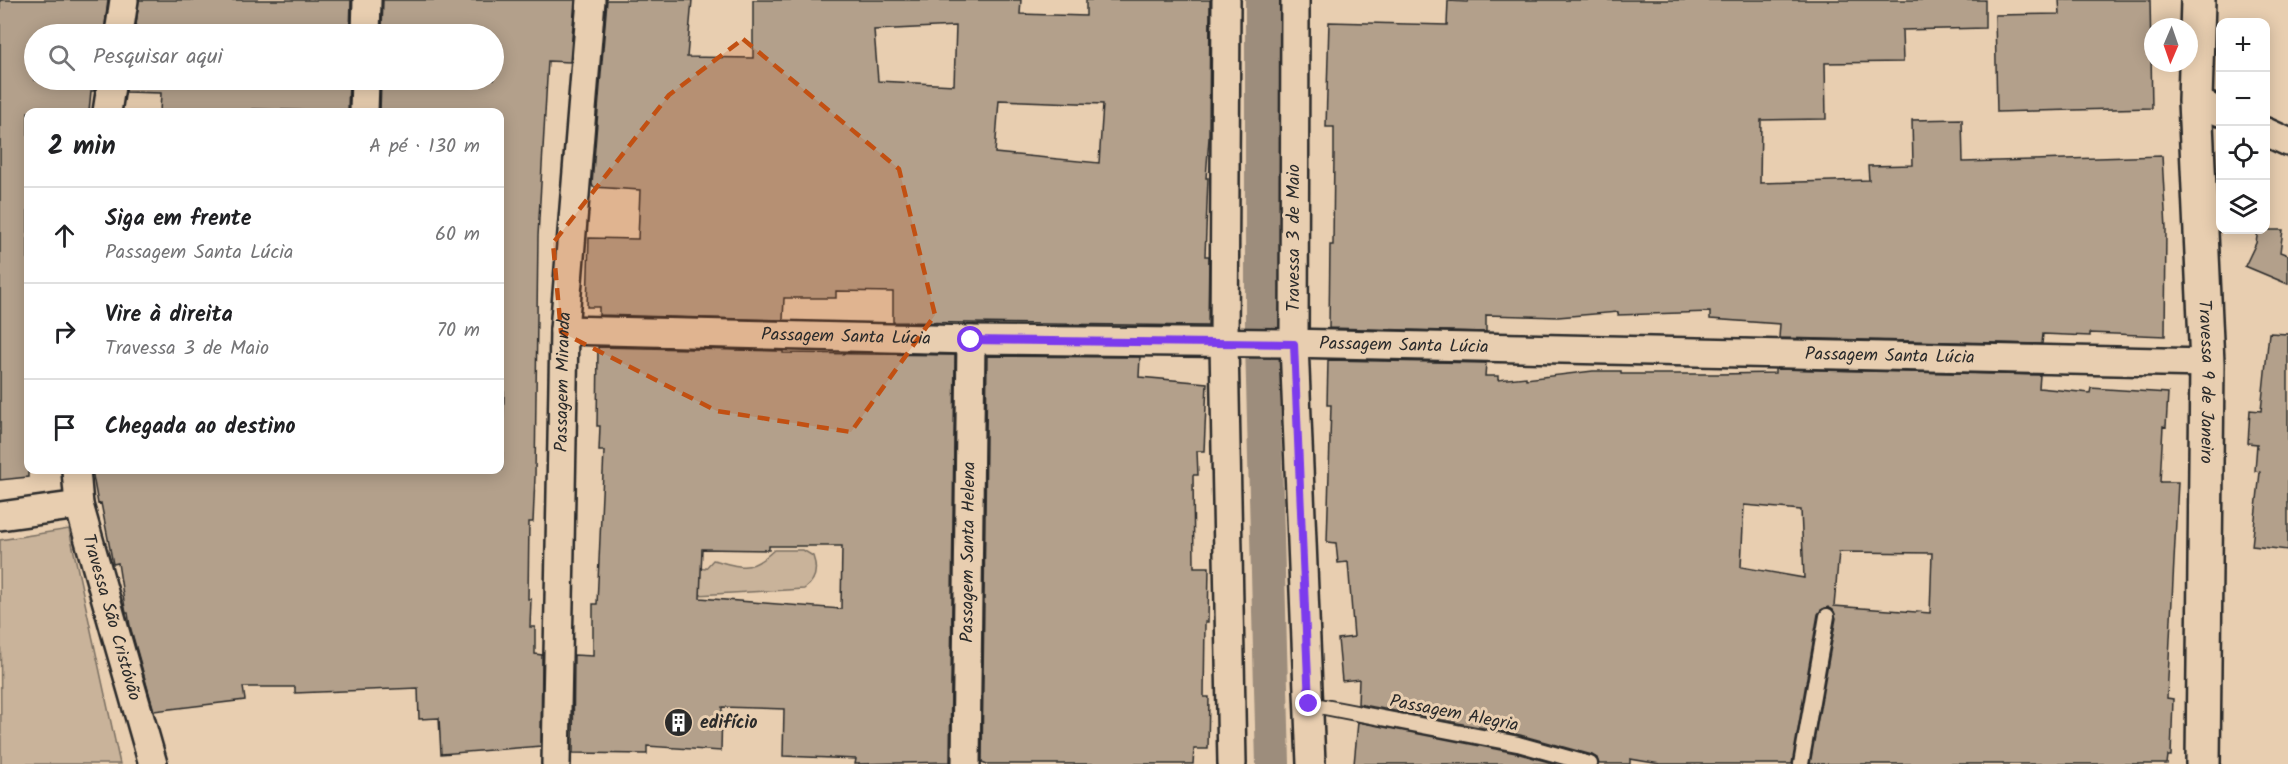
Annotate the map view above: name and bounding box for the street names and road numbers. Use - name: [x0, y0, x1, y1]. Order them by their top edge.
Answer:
- street label: Travessa 3 de Maio: [1280, 164, 1309, 312]
- street label: Travessa 9 de Janeiro: [2190, 299, 2221, 464]
- street label: Passagem Miranda: [547, 311, 580, 452]
- street label: Passagem Santa Lúcia: [761, 320, 931, 354]
- street label: Passagem Santa Lúcia: [1319, 329, 1489, 362]
- street label: Passagem Santa Lúcia: [1805, 340, 1975, 372]
- street label: Passagem Santa Helena: [953, 461, 984, 643]
- street label: Travessa São Cristóvão: [73, 531, 149, 704]
- street label: Passagem Alegria: [1387, 687, 1521, 741]

